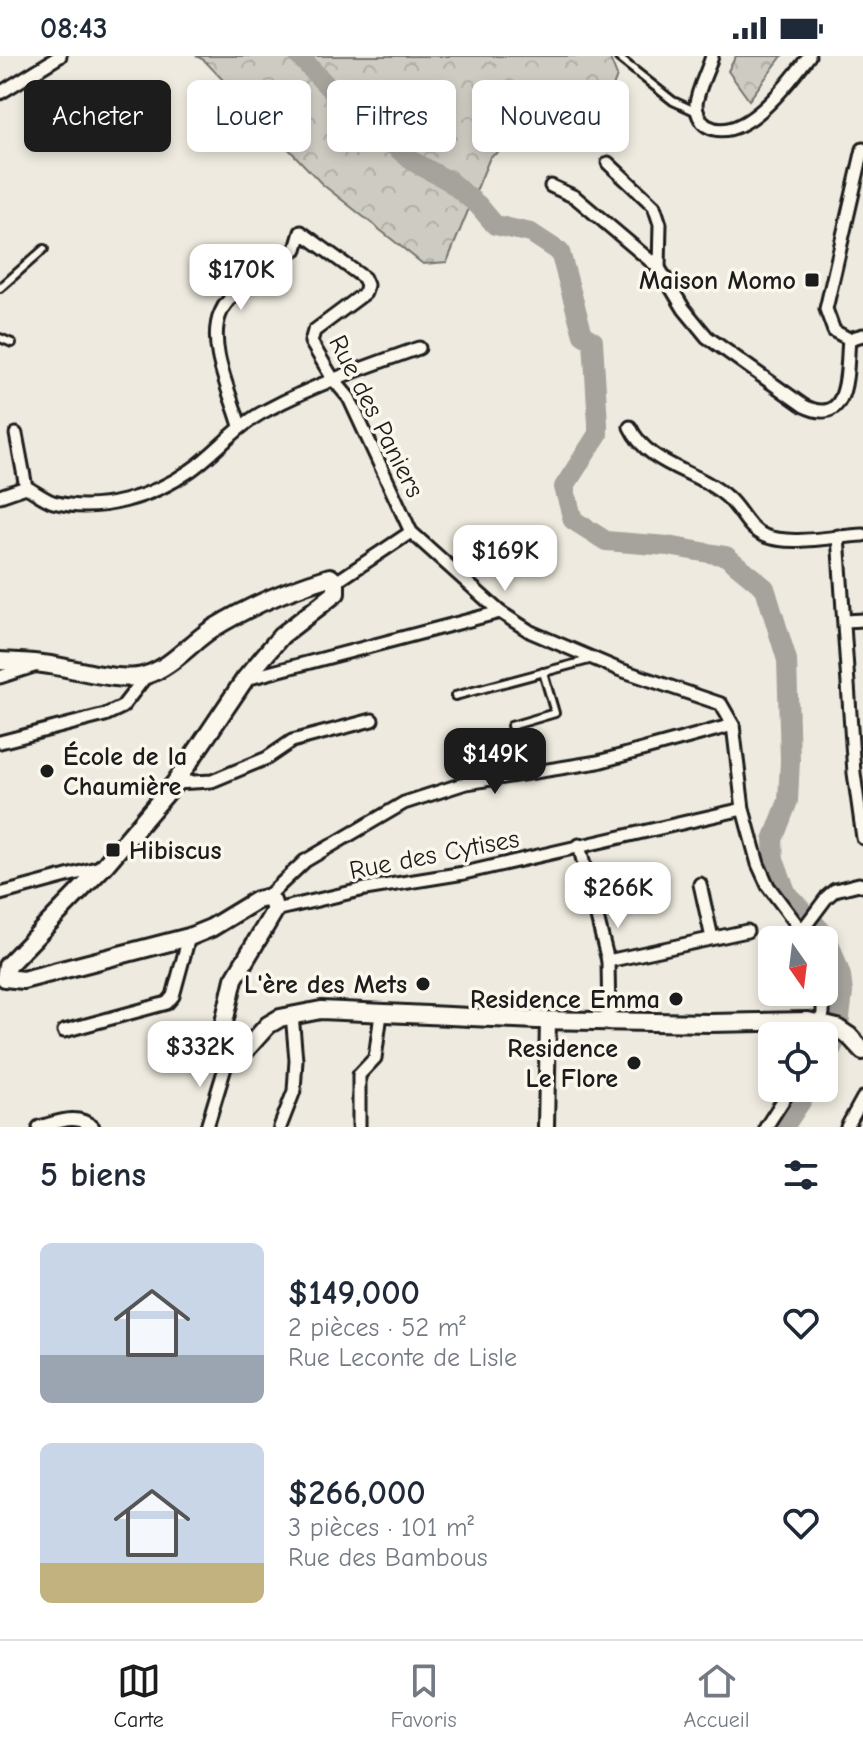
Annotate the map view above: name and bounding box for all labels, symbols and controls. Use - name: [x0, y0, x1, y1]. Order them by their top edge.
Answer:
- text: 08:43: [40, 11, 108, 46]
- chip: Acheter: [24, 80, 171, 152]
- chip: Louer: [187, 80, 311, 152]
- chip: Filtres: [327, 80, 456, 152]
- chip: Nouveau: [472, 80, 629, 152]
- pin: $170K: [185, 244, 297, 312]
- text: $170K: [207, 255, 275, 285]
- place label: Maison Momo: [639, 266, 796, 296]
- marker: Maison Momo: [803, 271, 821, 289]
- street label: Rue des Paniers: [322, 330, 430, 503]
- pin: $169K: [449, 525, 561, 593]
- text: $169K: [471, 536, 539, 566]
- pin: $149K: [439, 728, 551, 796]
- text: $149K: [462, 739, 528, 769]
- place label: École de la Chaumière: [63, 741, 187, 802]
- marker: École de la Chaumière: [38, 762, 56, 780]
- street label: Rue des Cytises: [347, 824, 522, 886]
- place label: Hibiscus: [129, 836, 222, 866]
- marker: Hibiscus: [104, 841, 122, 859]
- pin: $266K: [562, 862, 674, 930]
- text: $266K: [583, 873, 653, 903]
- north arrow: [758, 926, 838, 1006]
- map controls: [758, 926, 838, 1102]
- place label: L'ère des Mets: [244, 970, 407, 1000]
- marker: L'ère des Mets: [414, 975, 432, 993]
- place label: Residence Emma: [470, 985, 660, 1015]
- marker: Residence Emma: [667, 990, 685, 1008]
- pin: $332K: [144, 1021, 256, 1089]
- button: locate: [758, 1022, 838, 1102]
- text: $332K: [166, 1032, 234, 1062]
- place label: Residence Le Flore: [507, 1034, 618, 1094]
- marker: Residence Le Flore: [625, 1054, 643, 1072]
- icon: filters: [779, 1153, 823, 1197]
- text: 5 biens: [40, 1155, 146, 1195]
- text: $149,000: [288, 1273, 420, 1313]
- icon: home: [104, 1275, 200, 1371]
- icon: heart: [779, 1301, 823, 1345]
- text: 2 pièces · 52 m²: [288, 1313, 466, 1343]
- text: Rue Leconte de Lisle: [288, 1343, 517, 1373]
- text: $266,000: [288, 1473, 426, 1513]
- icon: home: [104, 1475, 200, 1571]
- icon: heart: [779, 1501, 823, 1545]
- text: 3 pièces · 101 m²: [288, 1513, 474, 1543]
- text: Rue des Bambous: [288, 1543, 488, 1573]
- tab: Carte: [113, 1659, 164, 1733]
- tab: Favoris: [391, 1659, 457, 1733]
- tab: Accueil: [683, 1659, 750, 1733]

